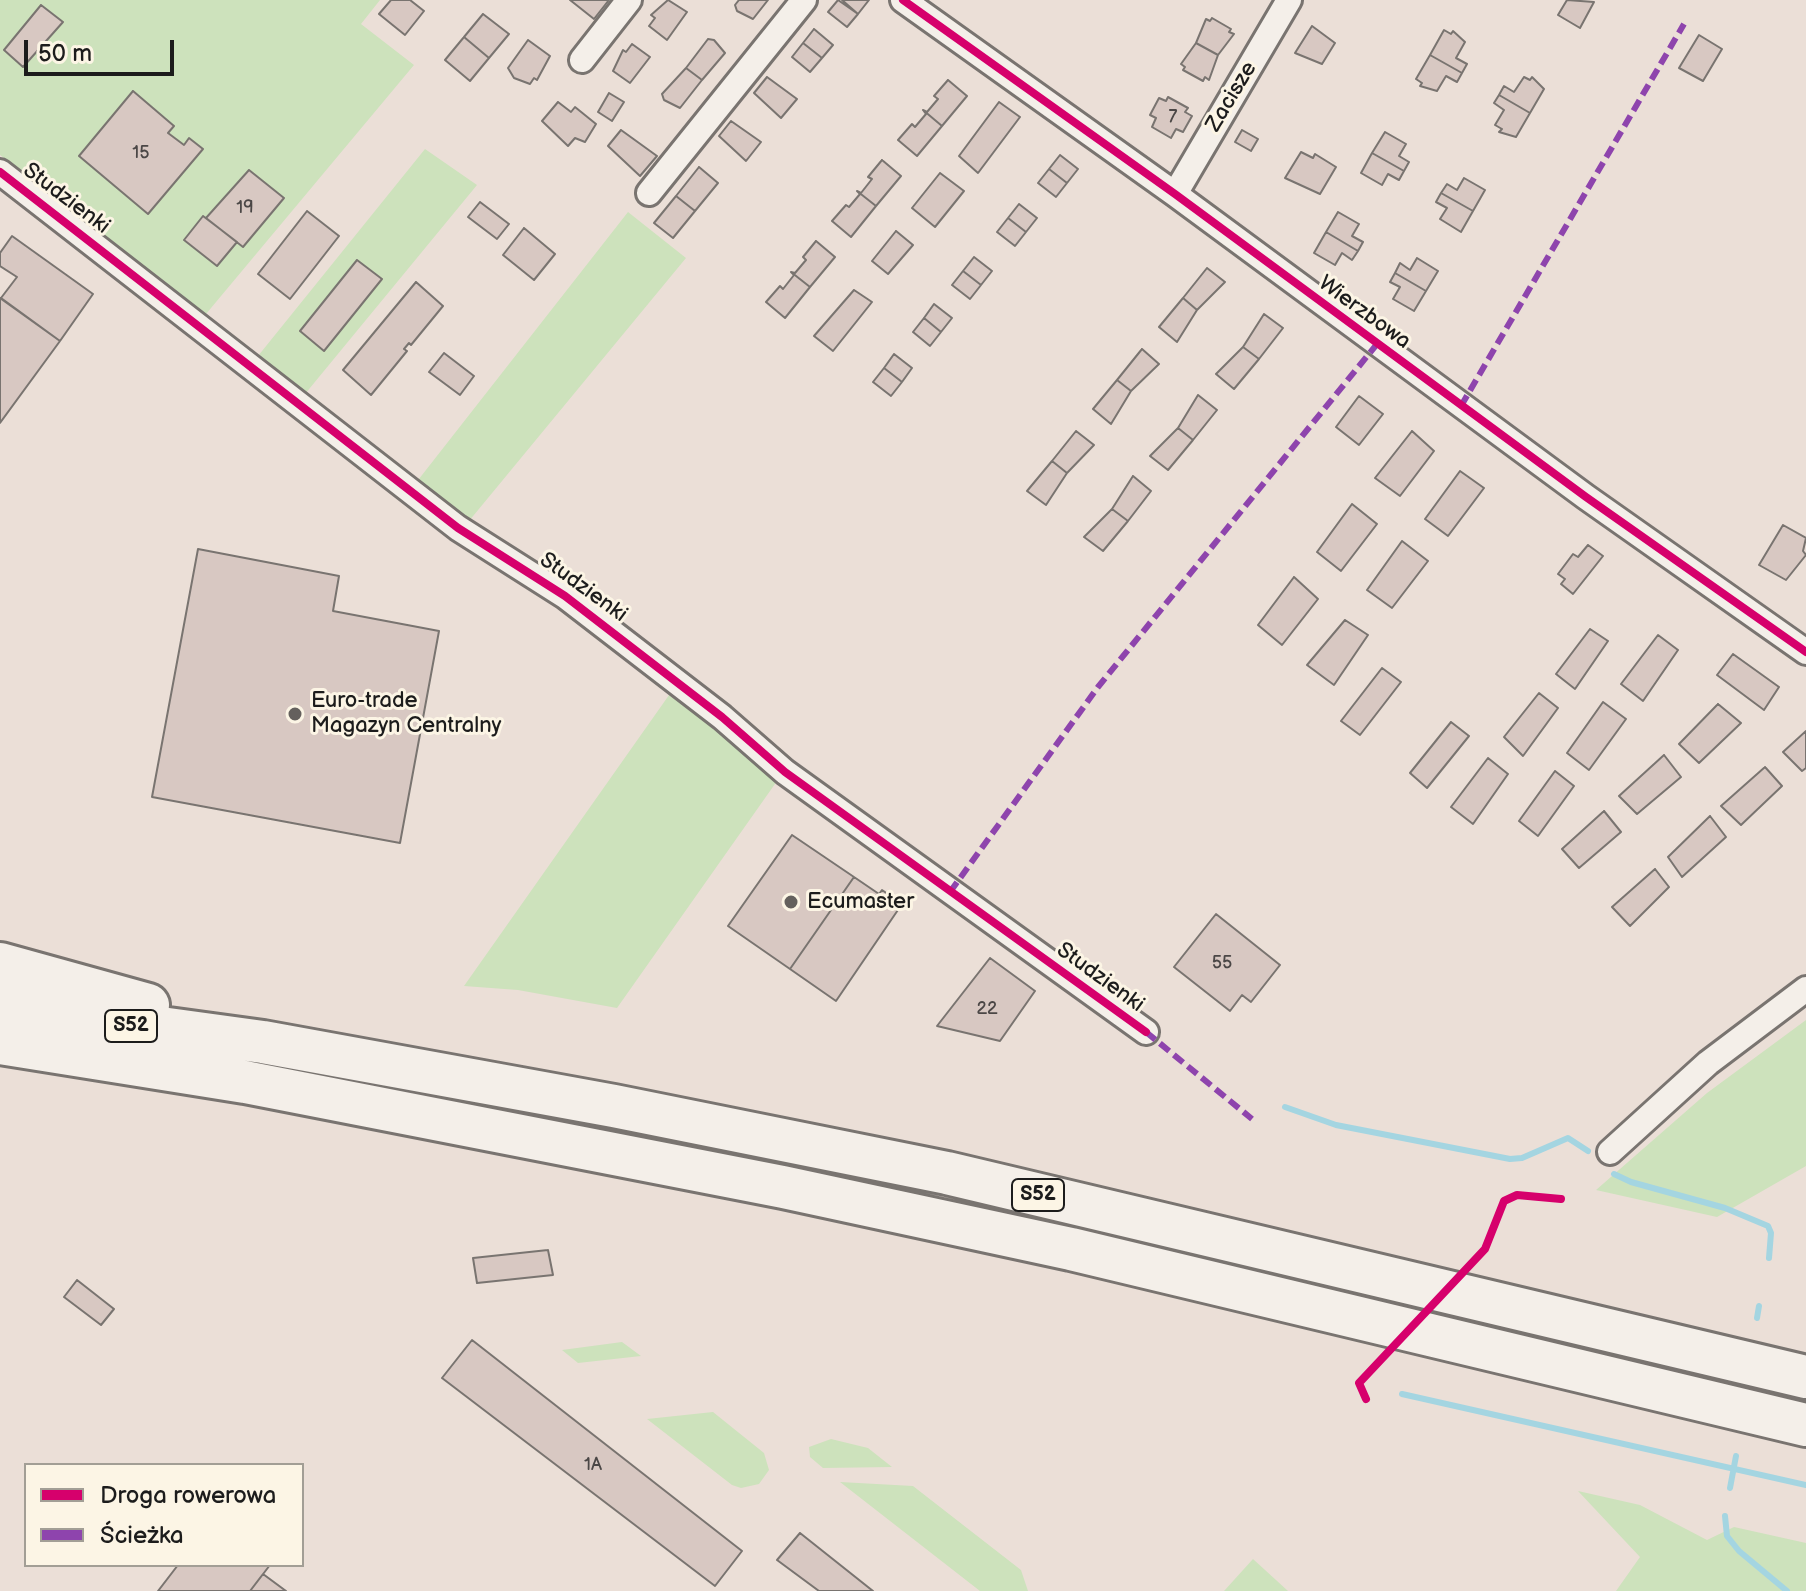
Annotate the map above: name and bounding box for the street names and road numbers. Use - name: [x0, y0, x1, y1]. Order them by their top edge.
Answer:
- street label: Zacisze: [1201, 57, 1263, 137]
- street label: Studzienki: [17, 158, 115, 240]
- street label: Wierzbowa: [1313, 271, 1415, 355]
- street label: Studzienki: [534, 547, 632, 629]
- street label: Studzienki: [1051, 937, 1149, 1019]
- road number: S52: [105, 1010, 157, 1042]
- road number: S52: [1012, 1179, 1064, 1211]

